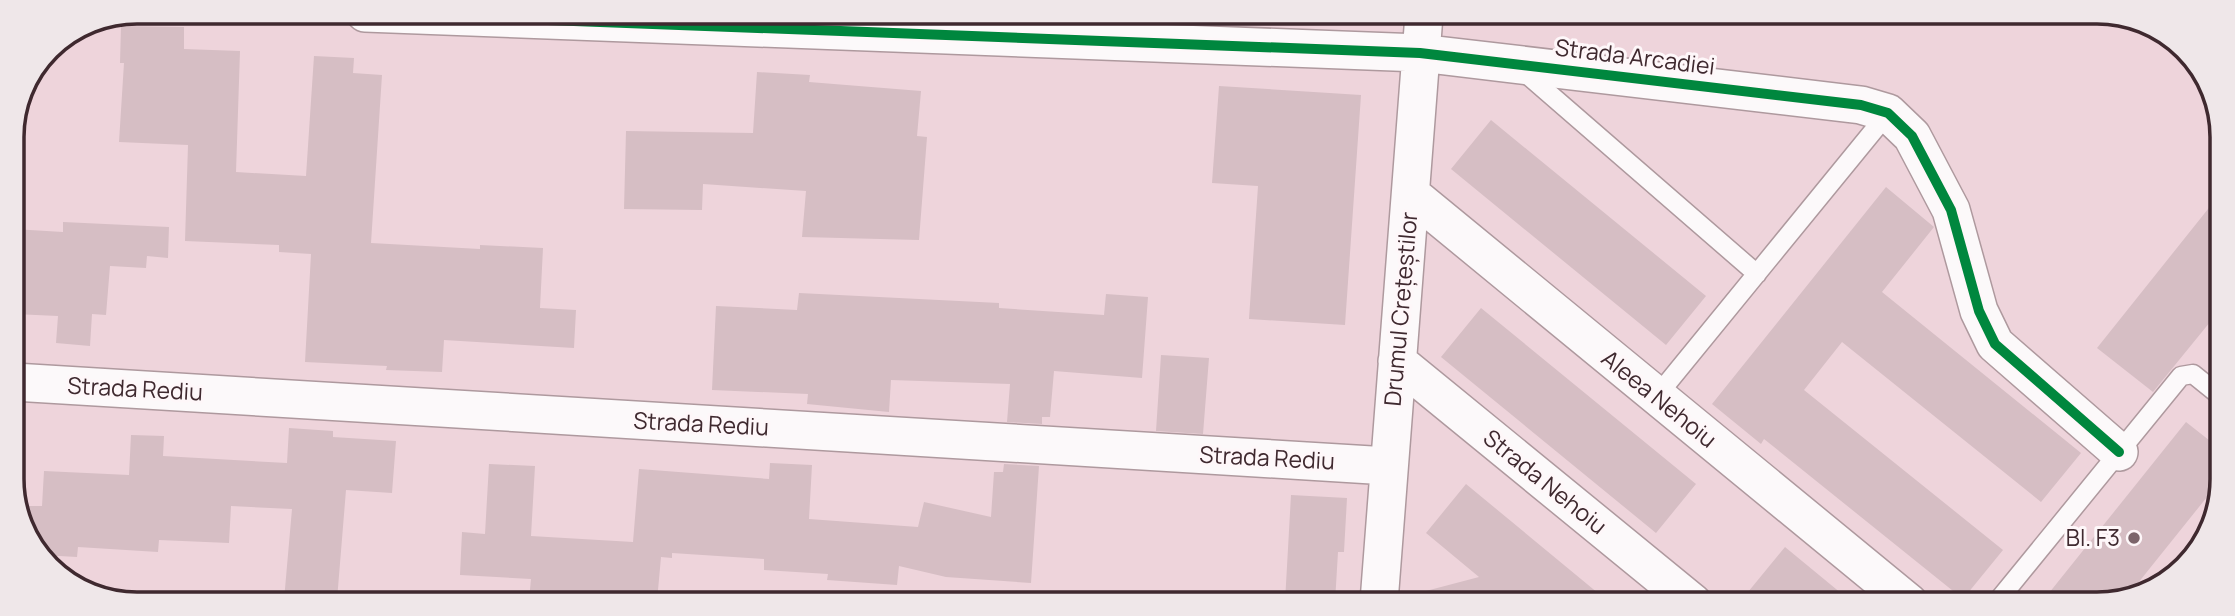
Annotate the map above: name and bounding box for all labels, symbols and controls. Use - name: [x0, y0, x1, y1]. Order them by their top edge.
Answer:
- street label: Strada Arcadiei: [1553, 30, 1717, 82]
- street label: Drumul Crețeștilor: [1376, 211, 1424, 407]
- street label: Aleea Nehoiu: [1595, 342, 1724, 455]
- street label: Strada Rediu: [67, 368, 204, 408]
- street label: Strada Rediu: [633, 403, 770, 443]
- street label: Strada Nehoiu: [1477, 421, 1614, 541]
- street label: Strada Rediu: [1199, 437, 1336, 477]
- place label: Bl. F3: [2066, 521, 2120, 553]
- marker: Bl. F3: [2126, 530, 2142, 546]

